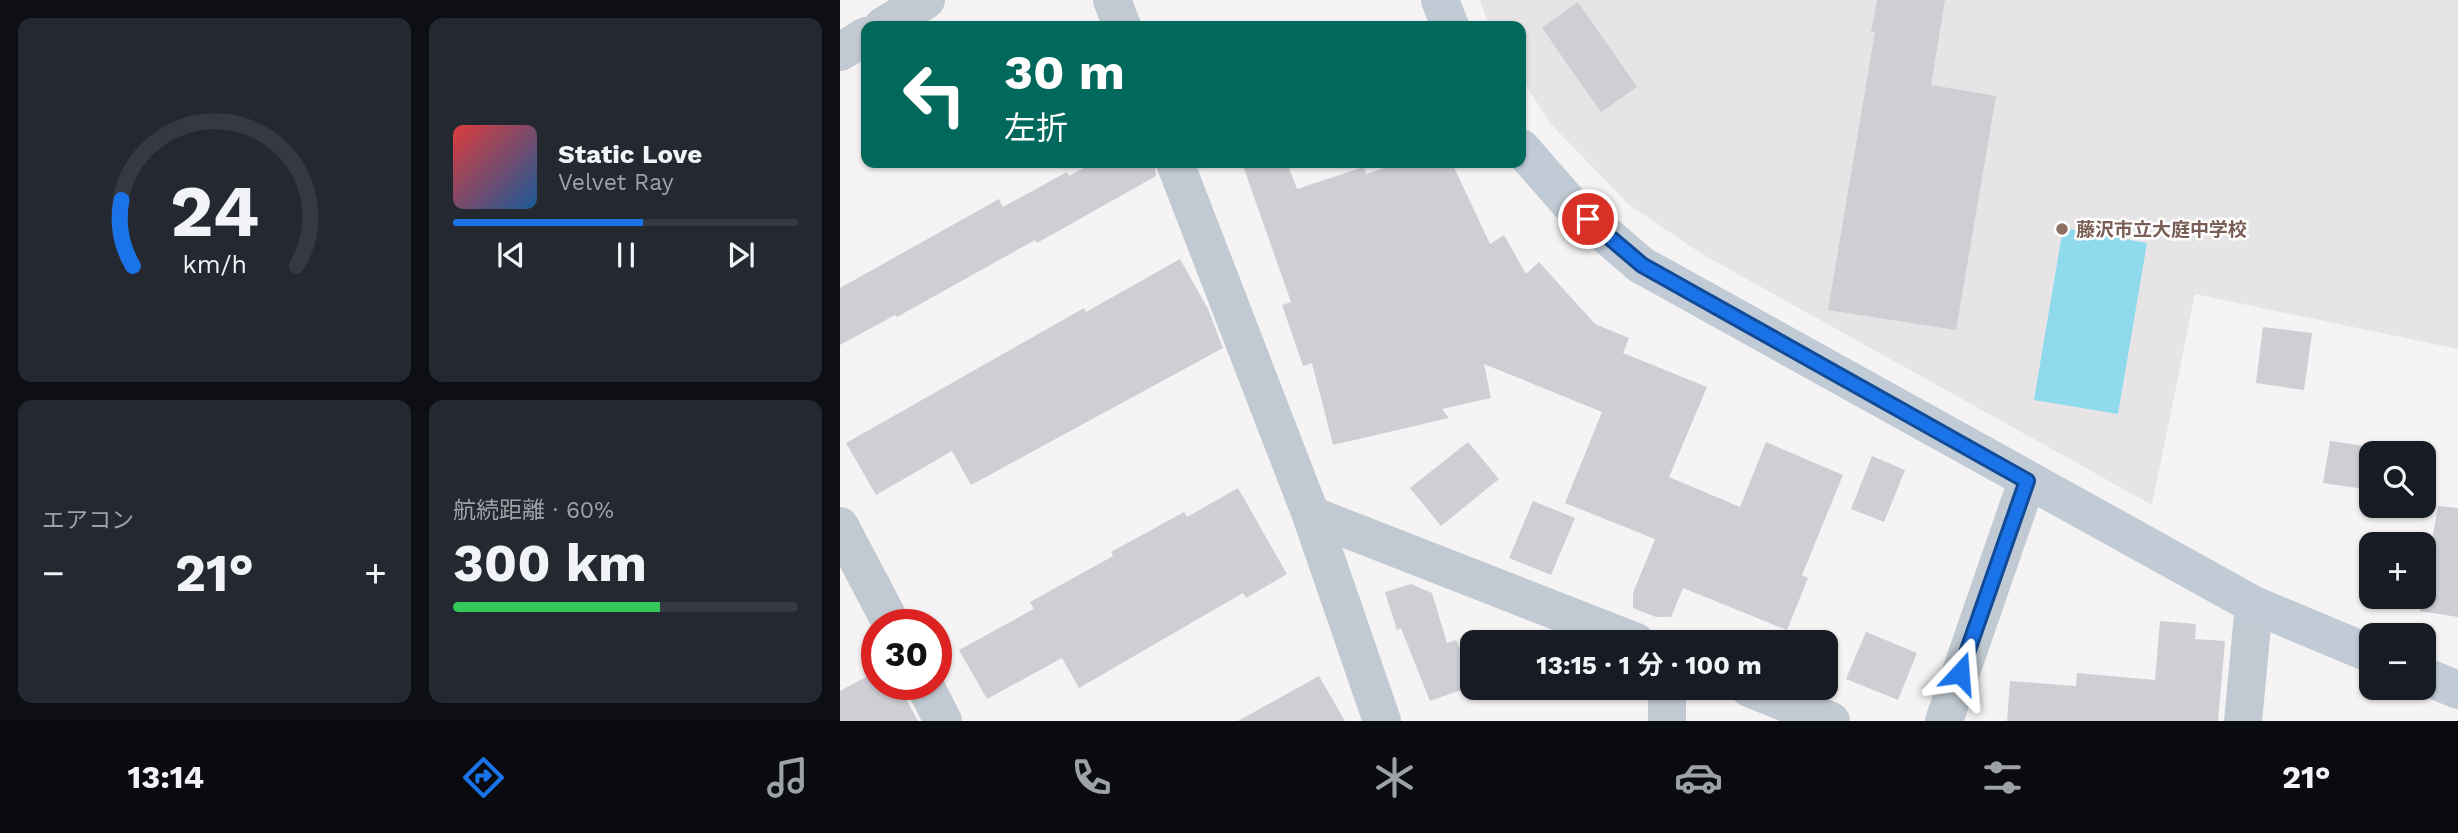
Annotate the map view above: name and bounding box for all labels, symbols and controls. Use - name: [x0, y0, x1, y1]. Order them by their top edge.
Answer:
- text: 30 m: [1004, 43, 1125, 101]
- icon: left: [889, 49, 980, 140]
- text: 左折: [1004, 109, 1068, 147]
- text: Static Love: [558, 139, 702, 169]
- text: 24: [170, 168, 259, 254]
- text: Velvet Ray: [558, 169, 674, 196]
- pin: [1558, 189, 1618, 249]
- icon: arrive: [1569, 200, 1607, 238]
- place label: 藤沢市立大庭中学校: [2076, 218, 2247, 241]
- marker: 藤沢市立大庭中学校: [2054, 221, 2070, 237]
- icon: previous: [492, 236, 530, 274]
- icon: pause: [607, 236, 645, 274]
- icon: next: [722, 236, 760, 274]
- text: km/h: [182, 250, 247, 279]
- map controls: [2359, 441, 2436, 700]
- button: search: [2359, 441, 2436, 518]
- text: 航続距離 · 60%: [453, 497, 614, 524]
- text: エアコン: [42, 507, 134, 534]
- button: +: [2359, 532, 2436, 609]
- text: 300 km: [453, 533, 647, 594]
- text: 21°: [175, 543, 254, 604]
- text: −: [42, 551, 65, 595]
- text: +: [364, 551, 387, 595]
- speed limit sign: 30: [861, 609, 952, 700]
- button: −: [2359, 623, 2436, 700]
- position arrow: [1923, 636, 1997, 710]
- text: 13:15 · 1 分 · 100 m: [1536, 650, 1762, 680]
- icon: directions: [459, 753, 508, 802]
- icon: music: [763, 753, 812, 802]
- icon: phone: [1067, 753, 1116, 802]
- icon: climate: [1370, 753, 1419, 802]
- icon: car: [1674, 753, 1723, 802]
- icon: filters: [1978, 753, 2027, 802]
- text: 13:14: [127, 758, 204, 796]
- text: 21°: [2282, 758, 2331, 796]

